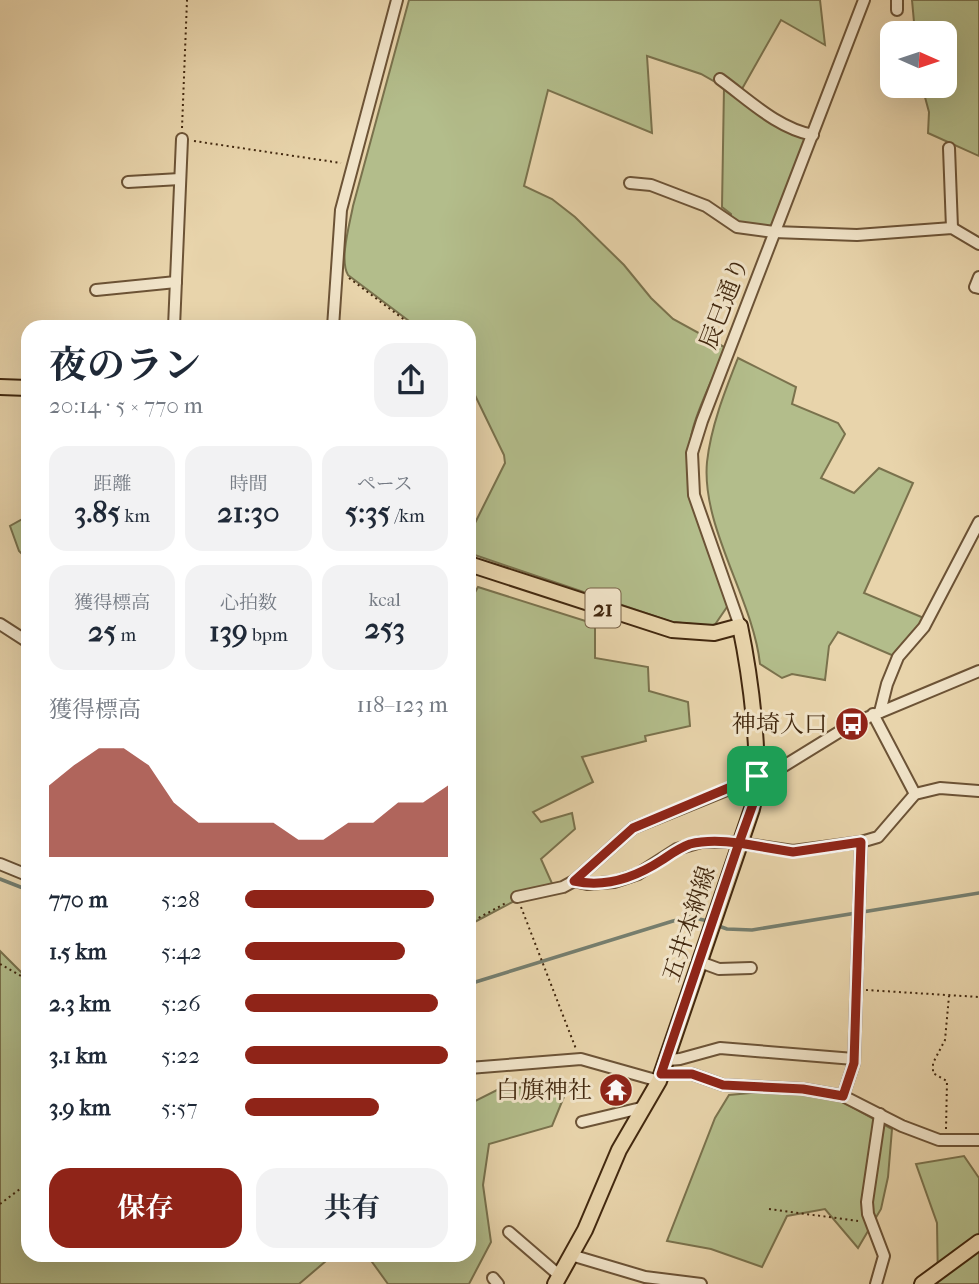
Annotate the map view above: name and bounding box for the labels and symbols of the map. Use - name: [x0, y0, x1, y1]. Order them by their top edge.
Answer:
- north arrow: [880, 21, 957, 98]
- street label: 辰巳通り: [694, 253, 754, 353]
- road number: 21: [586, 588, 620, 628]
- bus stop icon: 神埼入口: [833, 705, 871, 743]
- place label: 神埼入口: [732, 710, 828, 738]
- pin: [727, 746, 787, 806]
- street label: 五井本納線: [657, 863, 721, 985]
- temple icon: 白旗神社: [597, 1071, 635, 1109]
- place label: 白旗神社: [496, 1076, 592, 1104]

